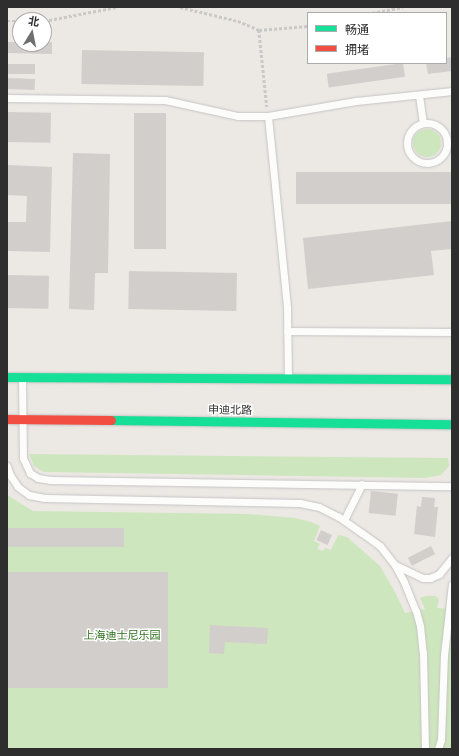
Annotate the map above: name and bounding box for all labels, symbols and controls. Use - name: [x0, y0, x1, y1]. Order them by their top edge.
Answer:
- north arrow: [12, 12, 52, 52]
- legend: [307, 12, 447, 64]
- text: 北: [27, 14, 40, 28]
- text: 畅通: [345, 23, 369, 37]
- text: 拥堵: [345, 43, 369, 57]
- street label: 申迪北路: [208, 403, 252, 417]
- park label: 上海迪士尼乐园: [84, 628, 160, 642]

